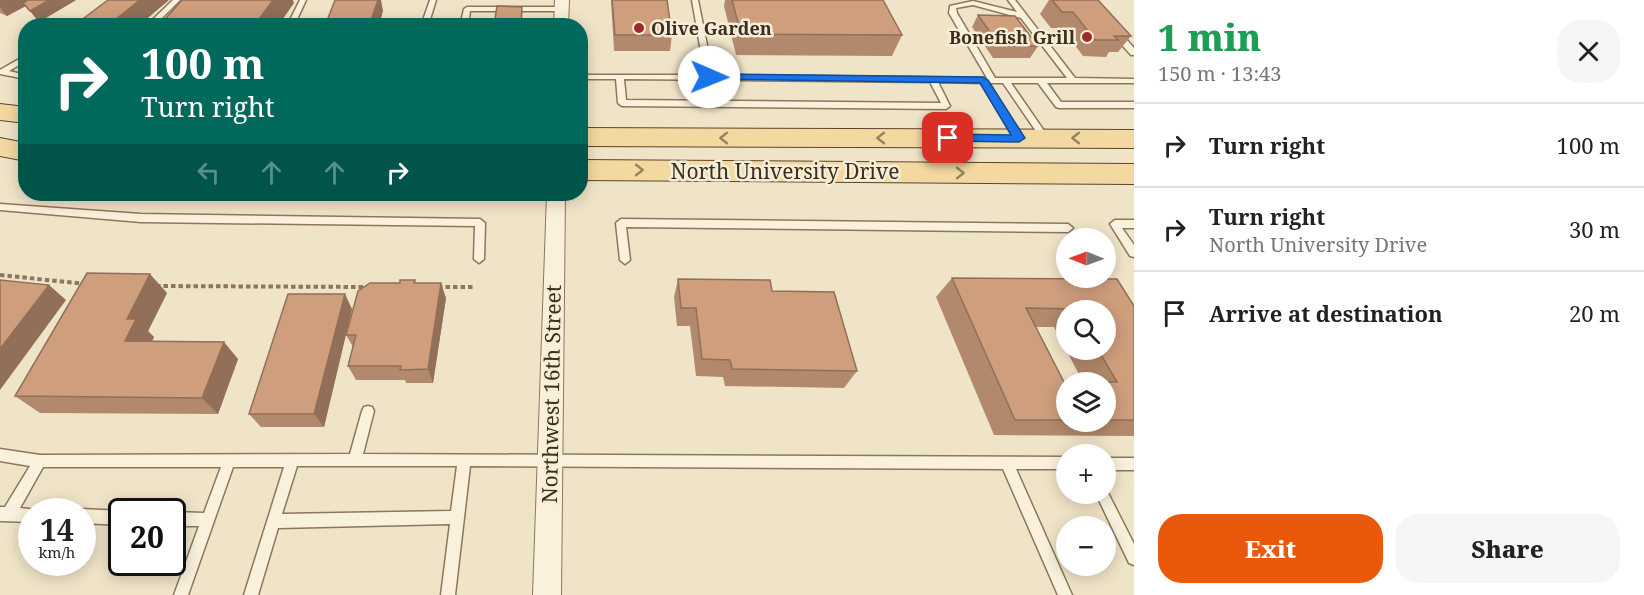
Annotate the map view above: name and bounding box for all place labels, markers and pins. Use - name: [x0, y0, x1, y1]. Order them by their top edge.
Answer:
- place label: Olive Garden: [651, 16, 772, 40]
- marker: Olive Garden: [632, 21, 646, 35]
- place label: Bonefish Grill: [949, 25, 1076, 49]
- marker: Bonefish Grill: [1080, 30, 1094, 44]
- pin: [922, 112, 973, 163]

